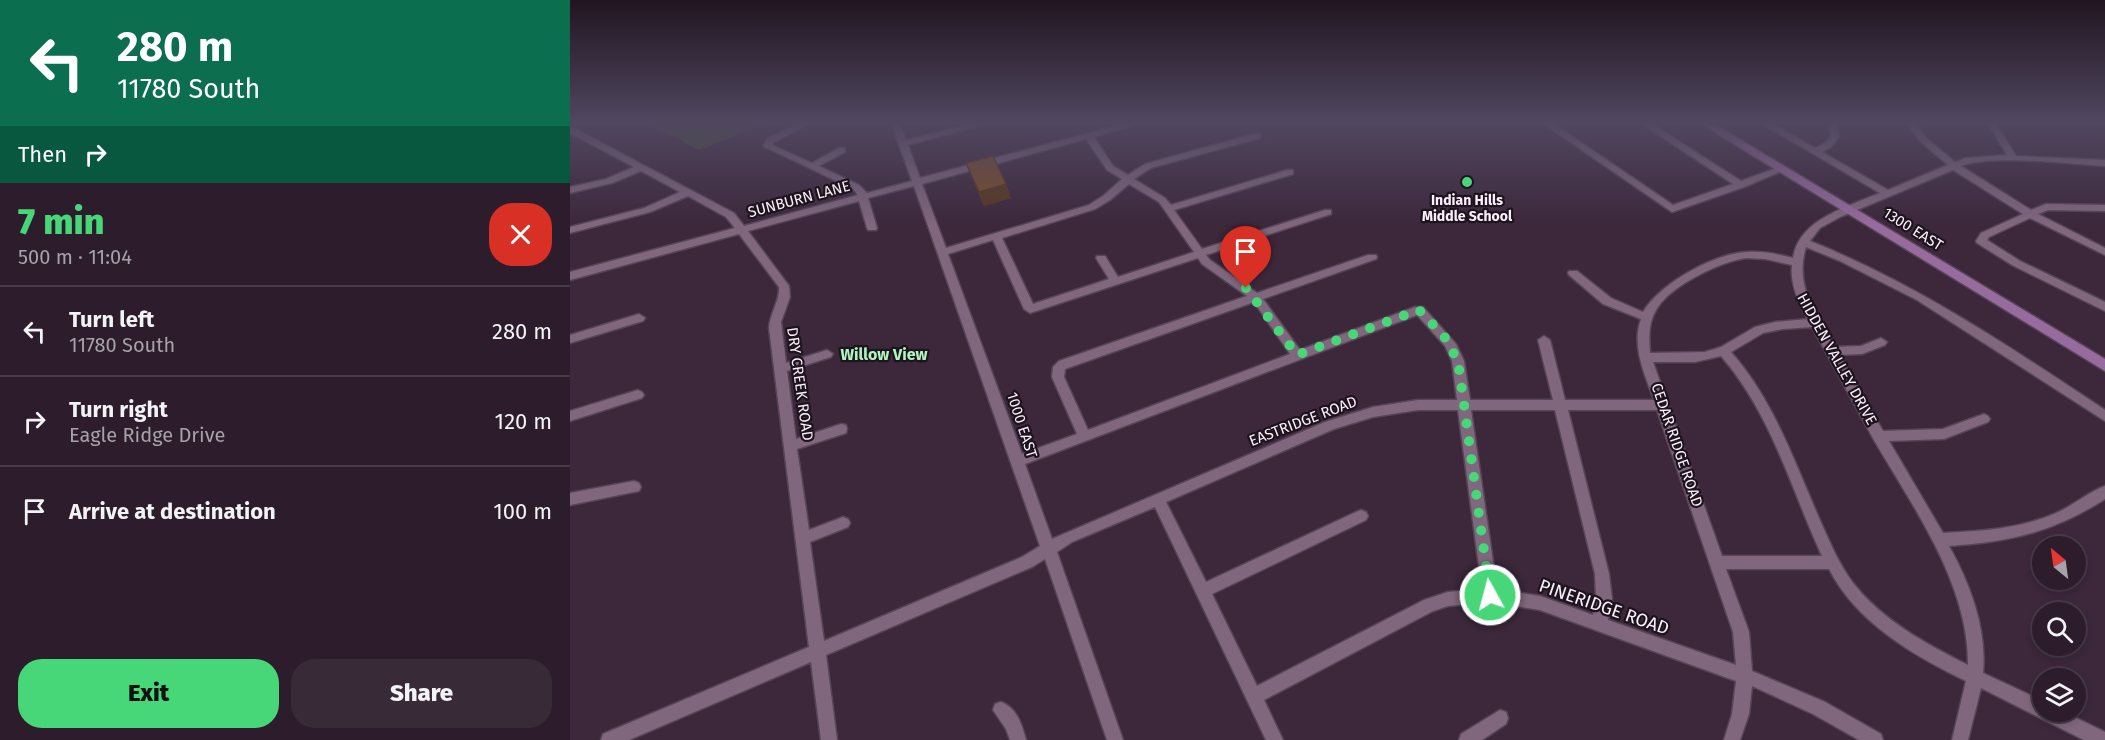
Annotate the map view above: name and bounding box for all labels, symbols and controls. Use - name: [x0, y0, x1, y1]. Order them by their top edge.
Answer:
- text: 280 m: [117, 22, 233, 72]
- icon: left: [18, 24, 96, 102]
- text: 11780 South: [117, 73, 260, 105]
- icon: right: [79, 138, 112, 171]
- text: Then: [18, 141, 67, 168]
- marker: Indian Hills Middle School: [1460, 175, 1474, 189]
- street label: SUNBURN LANE: [746, 177, 852, 221]
- place label: Indian Hills Middle School: [1422, 192, 1513, 225]
- text: 7 min: [18, 200, 104, 244]
- button: close: [489, 203, 552, 266]
- street label: 1300 EAST: [1880, 204, 1946, 254]
- pin: [1220, 226, 1271, 288]
- icon: arrive: [1229, 235, 1262, 268]
- text: 500 m · 11:04: [18, 245, 132, 269]
- street label: HIDDEN VALLEY DRIVE: [1793, 290, 1881, 428]
- text: Turn left: [69, 306, 154, 333]
- icon: left: [18, 315, 51, 348]
- text: 280 m: [492, 318, 552, 345]
- street label: DRY CREEK ROAD: [783, 326, 817, 442]
- text: 11780 South: [69, 333, 175, 357]
- district label: Willow View: [840, 345, 928, 364]
- street label: CEDAR RIDGE ROAD: [1647, 381, 1707, 509]
- street label: 1000 EAST: [1003, 390, 1041, 460]
- street label: EASTRIDGE ROAD: [1246, 392, 1360, 450]
- text: Turn right: [69, 396, 168, 423]
- icon: right: [18, 405, 51, 438]
- text: 120 m: [495, 408, 552, 435]
- text: Eagle Ridge Drive: [69, 423, 225, 447]
- icon: arrive: [18, 495, 51, 528]
- text: Arrive at destination: [69, 498, 276, 525]
- text: 100 m: [493, 498, 552, 525]
- north arrow: [2032, 536, 2086, 590]
- map controls: [2032, 536, 2086, 722]
- position arrow: [1458, 563, 1522, 627]
- street label: PINERIDGE ROAD: [1536, 574, 1672, 640]
- button: search: [2032, 602, 2086, 656]
- button: Exit: [18, 659, 279, 728]
- button: Share: [291, 659, 552, 728]
- button: layers: [2032, 668, 2086, 722]

